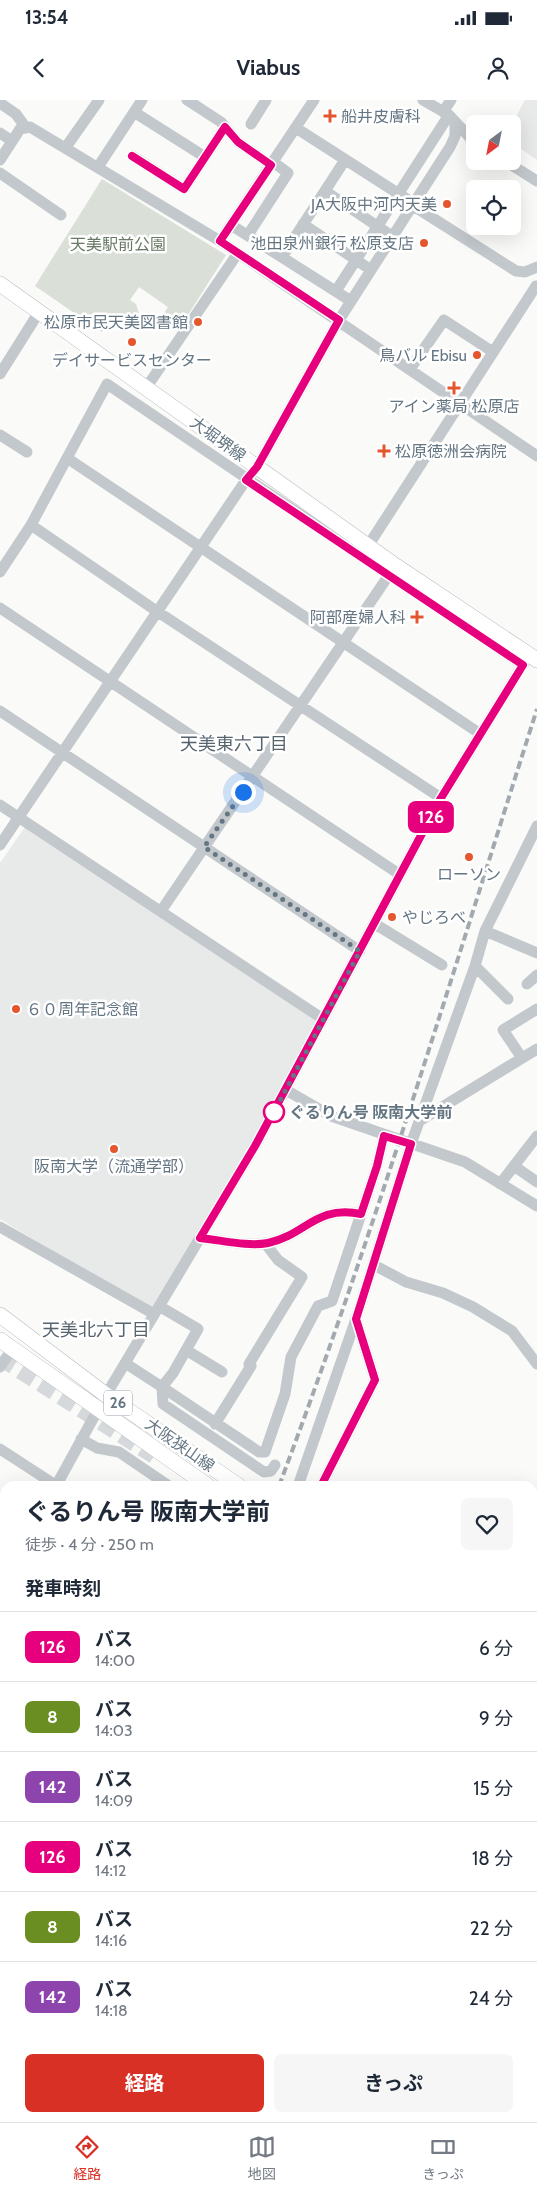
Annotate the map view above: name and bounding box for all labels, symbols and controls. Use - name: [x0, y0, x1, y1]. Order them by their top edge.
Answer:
- text: 13:54: [25, 6, 68, 29]
- icon: back: [25, 54, 53, 82]
- text: Viabus: [237, 54, 300, 81]
- icon: person: [484, 54, 512, 82]
- place label: 船井皮膚科: [341, 107, 421, 126]
- marker: 船井皮膚科: [323, 109, 337, 123]
- north arrow: [466, 115, 521, 170]
- map controls: [466, 115, 521, 235]
- button: locate: [466, 180, 521, 235]
- place label: JA大阪中河内天美: [310, 195, 437, 214]
- marker: JA大阪中河内天美: [441, 198, 453, 210]
- place label: 池田泉州銀行 松原支店: [250, 234, 414, 253]
- park label: 天美駅前公園: [70, 235, 166, 254]
- marker: 池田泉州銀行 松原支店: [418, 237, 430, 249]
- place label: 松原市民天美図書館: [44, 313, 188, 332]
- marker: 松原市民天美図書館: [192, 316, 204, 328]
- marker: デイサービスセンター: [126, 336, 138, 348]
- place label: 鳥バル Ebisu: [379, 346, 467, 365]
- marker: 鳥バル Ebisu: [471, 349, 483, 361]
- place label: デイサービスセンター: [52, 351, 212, 370]
- marker: アイン薬局 松原店: [448, 382, 460, 394]
- place label: アイン薬局 松原店: [389, 397, 519, 416]
- street label: 大堀堺線: [187, 413, 249, 465]
- place label: 松原徳洲会病院: [395, 442, 507, 461]
- marker: 松原徳洲会病院: [377, 444, 391, 458]
- place label: 阿部産婦人科: [310, 608, 406, 627]
- marker: 阿部産婦人科: [410, 610, 424, 624]
- district label: 天美東六丁目: [180, 733, 288, 755]
- your location: [231, 780, 256, 805]
- line badge: 126: [402, 801, 460, 833]
- text: 126: [418, 806, 444, 828]
- marker: ローソン: [463, 851, 475, 863]
- place label: ローソン: [437, 865, 501, 884]
- place label: やじろべ: [402, 908, 466, 927]
- marker: やじろべ: [386, 911, 398, 923]
- place label: ６０周年記念館: [26, 1000, 138, 1019]
- marker: ６０周年記念館: [10, 1003, 22, 1015]
- marker: ぐるりん号 阪南大学前: [263, 1101, 285, 1123]
- place label: ぐるりん号 阪南大学前: [289, 1103, 452, 1122]
- marker: 阪南大学（流通学部）: [108, 1143, 120, 1155]
- place label: 阪南大学（流通学部）: [34, 1157, 194, 1176]
- district label: 天美北六丁目: [42, 1319, 150, 1341]
- road number: 26: [104, 1390, 132, 1416]
- street label: 大阪狭山線: [142, 1414, 218, 1476]
- text: ぐるりん号 阪南大学前: [25, 1497, 270, 1526]
- button: heart: [461, 1498, 513, 1550]
- text: 徒歩 · 4 分 · 250 m: [25, 1535, 154, 1554]
- text: 発車時刻: [25, 1577, 101, 1600]
- text: バス: [95, 1628, 133, 1651]
- text: 126: [39, 1636, 66, 1658]
- text: 6 分: [479, 1637, 513, 1660]
- text: 14:00: [95, 1651, 135, 1670]
- text: バス: [95, 1698, 133, 1721]
- text: 8: [47, 1706, 58, 1728]
- text: 9 分: [479, 1707, 513, 1730]
- text: 14:03: [95, 1721, 133, 1740]
- text: バス: [95, 1768, 133, 1791]
- text: 142: [39, 1776, 66, 1798]
- text: 15 分: [473, 1777, 513, 1800]
- text: 14:09: [95, 1791, 133, 1810]
- text: バス: [95, 1838, 133, 1861]
- text: 126: [39, 1846, 66, 1868]
- text: 18 分: [472, 1847, 513, 1870]
- text: 14:12: [95, 1861, 126, 1880]
- text: バス: [95, 1908, 133, 1931]
- text: 8: [47, 1916, 58, 1938]
- text: 22 分: [470, 1917, 513, 1940]
- text: 14:16: [95, 1931, 127, 1950]
- text: バス: [95, 1978, 133, 2001]
- text: 142: [39, 1986, 66, 2008]
- text: 24 分: [469, 1987, 513, 2010]
- text: 14:18: [95, 2001, 128, 2020]
- button: 経路: [25, 2054, 264, 2112]
- button: きっぷ: [274, 2054, 513, 2112]
- tab: 経路: [73, 2133, 101, 2183]
- tab: 地図: [248, 2133, 276, 2183]
- tab: きっぷ: [422, 2133, 464, 2183]

